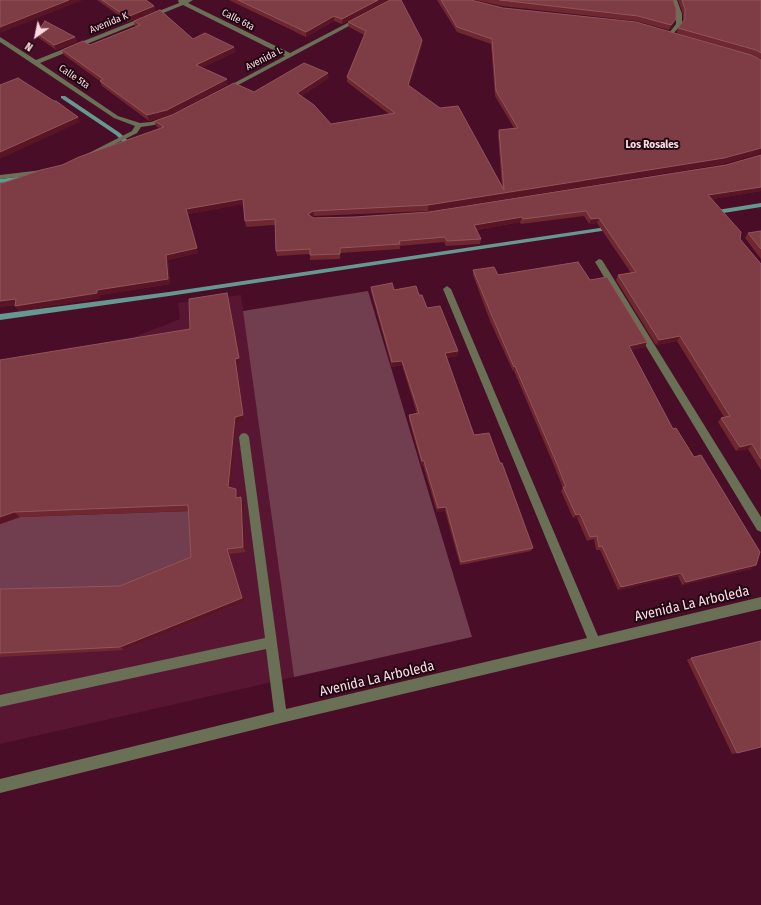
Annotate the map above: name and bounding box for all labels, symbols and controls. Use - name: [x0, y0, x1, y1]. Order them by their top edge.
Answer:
- street label: Calle 6ta: [220, 7, 256, 33]
- street label: Avenida K: [88, 10, 130, 36]
- north arrow: [16, 16, 56, 56]
- text: N: [23, 39, 35, 54]
- street label: Avenida L: [244, 45, 284, 73]
- street label: Calle 5ta: [56, 62, 92, 92]
- district label: Los Rosales: [625, 138, 679, 152]
- street label: Avenida La Arboleda: [633, 583, 751, 625]
- street label: Avenida La Arboleda: [318, 658, 436, 700]

